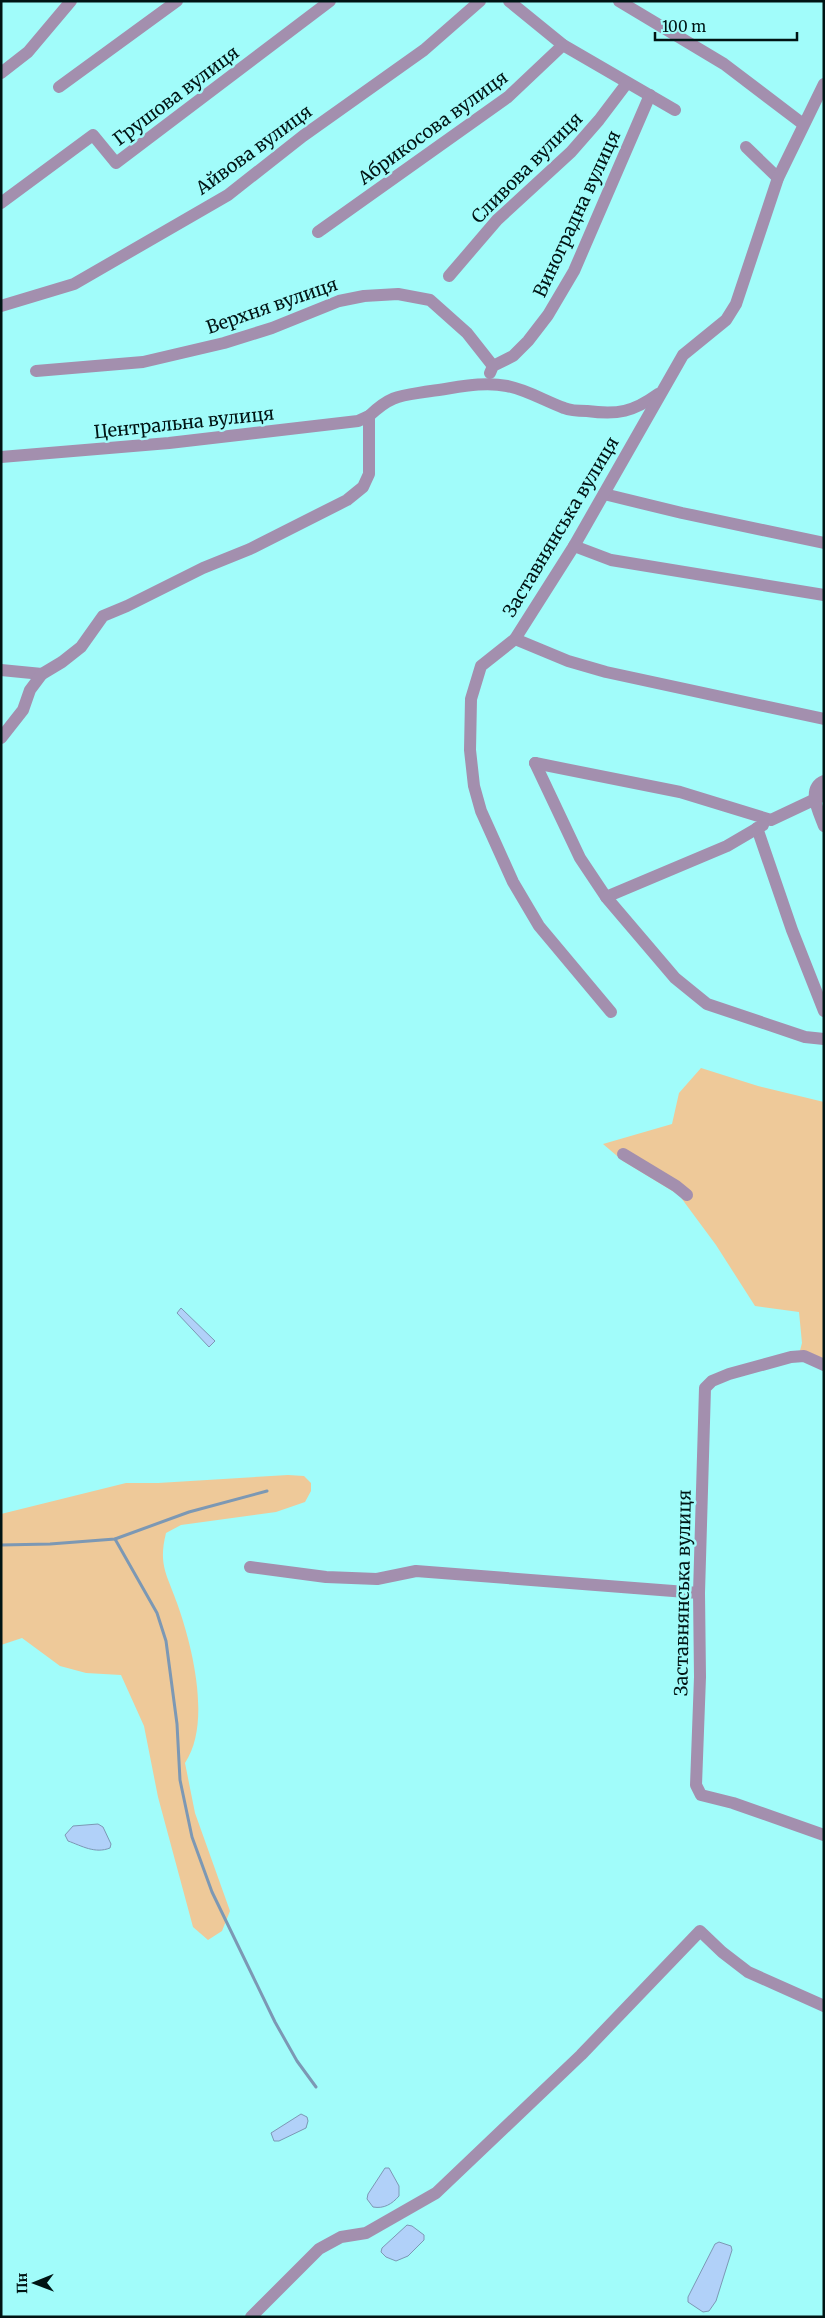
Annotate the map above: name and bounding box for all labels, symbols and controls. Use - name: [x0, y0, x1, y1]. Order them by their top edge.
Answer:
- scale bar: [655, 10, 798, 42]
- text: 100 m: [662, 17, 706, 36]
- street label: Грушова вулиця: [108, 41, 243, 150]
- street label: Абрикосова вулиця: [353, 65, 512, 190]
- street label: Айвова вулиця: [190, 100, 317, 200]
- street label: Сливова вулиця: [466, 107, 587, 228]
- street label: Виноградна вулиця: [528, 127, 625, 301]
- street label: Верхня вулиця: [203, 272, 341, 339]
- street label: Центральна вулиця: [93, 402, 276, 443]
- street label: Заставнянська вулиця: [498, 432, 624, 621]
- street label: Заставнянська вулиця: [669, 1489, 696, 1696]
- north arrow: [10, 2258, 60, 2308]
- text: Пн: [13, 2272, 31, 2294]

